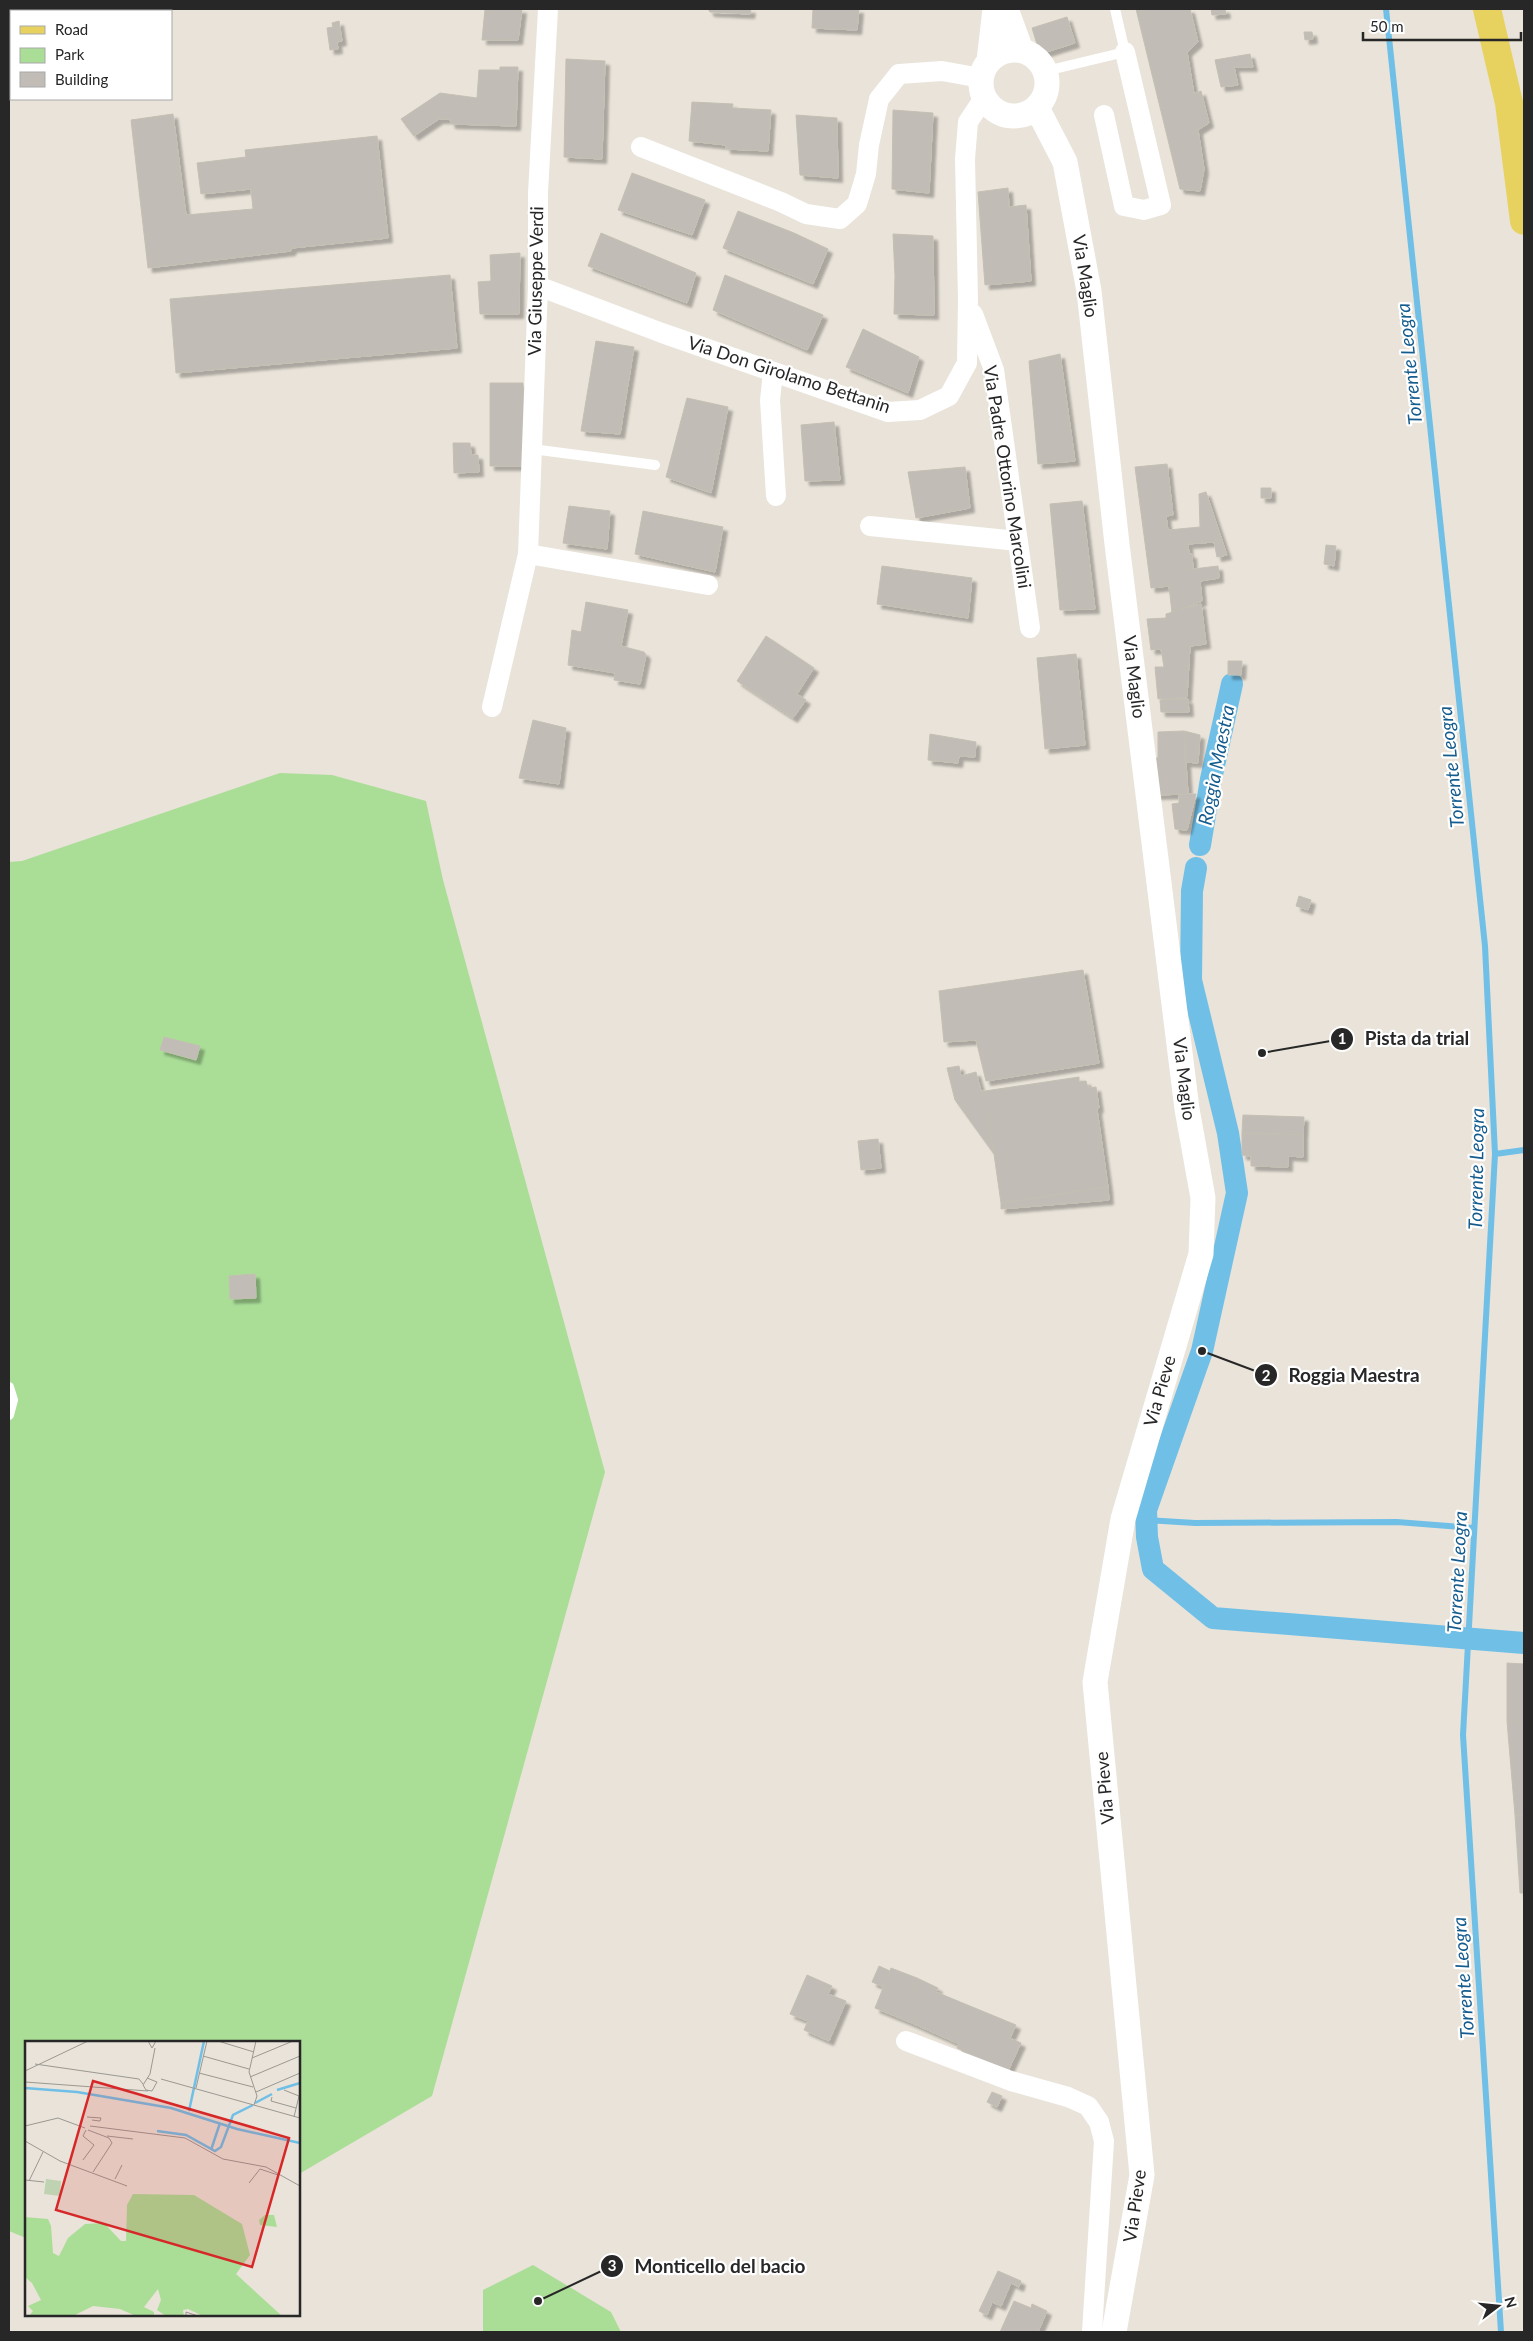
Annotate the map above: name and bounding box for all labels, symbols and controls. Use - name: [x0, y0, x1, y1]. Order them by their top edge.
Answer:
- legend: [10, 10, 172, 100]
- scale bar: [1363, 10, 1520, 42]
- text: 50 m: [1370, 17, 1404, 35]
- text: Road: [55, 20, 88, 38]
- text: Park: [55, 45, 85, 63]
- text: Building: [55, 70, 108, 88]
- street label: Via Giuseppe Verdi: [523, 206, 547, 356]
- street label: Via Maglio: [1069, 233, 1103, 319]
- water label: Torrente Leogra: [1391, 302, 1426, 426]
- street label: Via Don Girolamo Bettanin: [685, 331, 893, 417]
- street label: Via Padre Ottorino Marcolini: [979, 364, 1036, 590]
- street label: Via Maglio: [1119, 634, 1151, 720]
- water label: Roggia Maestra: [1193, 703, 1238, 827]
- water label: Torrente Leogra: [1433, 705, 1468, 829]
- callout: Pista da trial: [1330, 1022, 1479, 1056]
- text: Pista da trial: [1365, 1026, 1469, 1049]
- text: 1: [1338, 1029, 1346, 1047]
- street label: Via Maglio: [1169, 1036, 1201, 1122]
- water label: Torrente Leogra: [1463, 1108, 1488, 1230]
- street label: Via Pieve: [1138, 1353, 1180, 1429]
- callout: Roggia Maestra: [1254, 1358, 1430, 1392]
- text: Roggia Maestra: [1288, 1363, 1420, 1386]
- text: 2: [1262, 1366, 1271, 1384]
- water label: Torrente Leogra: [1442, 1510, 1471, 1633]
- street label: Via Pieve: [1090, 1751, 1118, 1825]
- water label: Torrente Leogra: [1447, 1916, 1478, 2040]
- inset map: [25, 2041, 300, 2316]
- street label: Via Pieve: [1118, 2168, 1150, 2244]
- callout: Monticello del bacio: [599, 2249, 815, 2283]
- text: Monticello del bacio: [634, 2254, 806, 2277]
- text: 3: [608, 2256, 616, 2274]
- north arrow: [1473, 2281, 1523, 2331]
- text: N: [1501, 2295, 1521, 2310]

